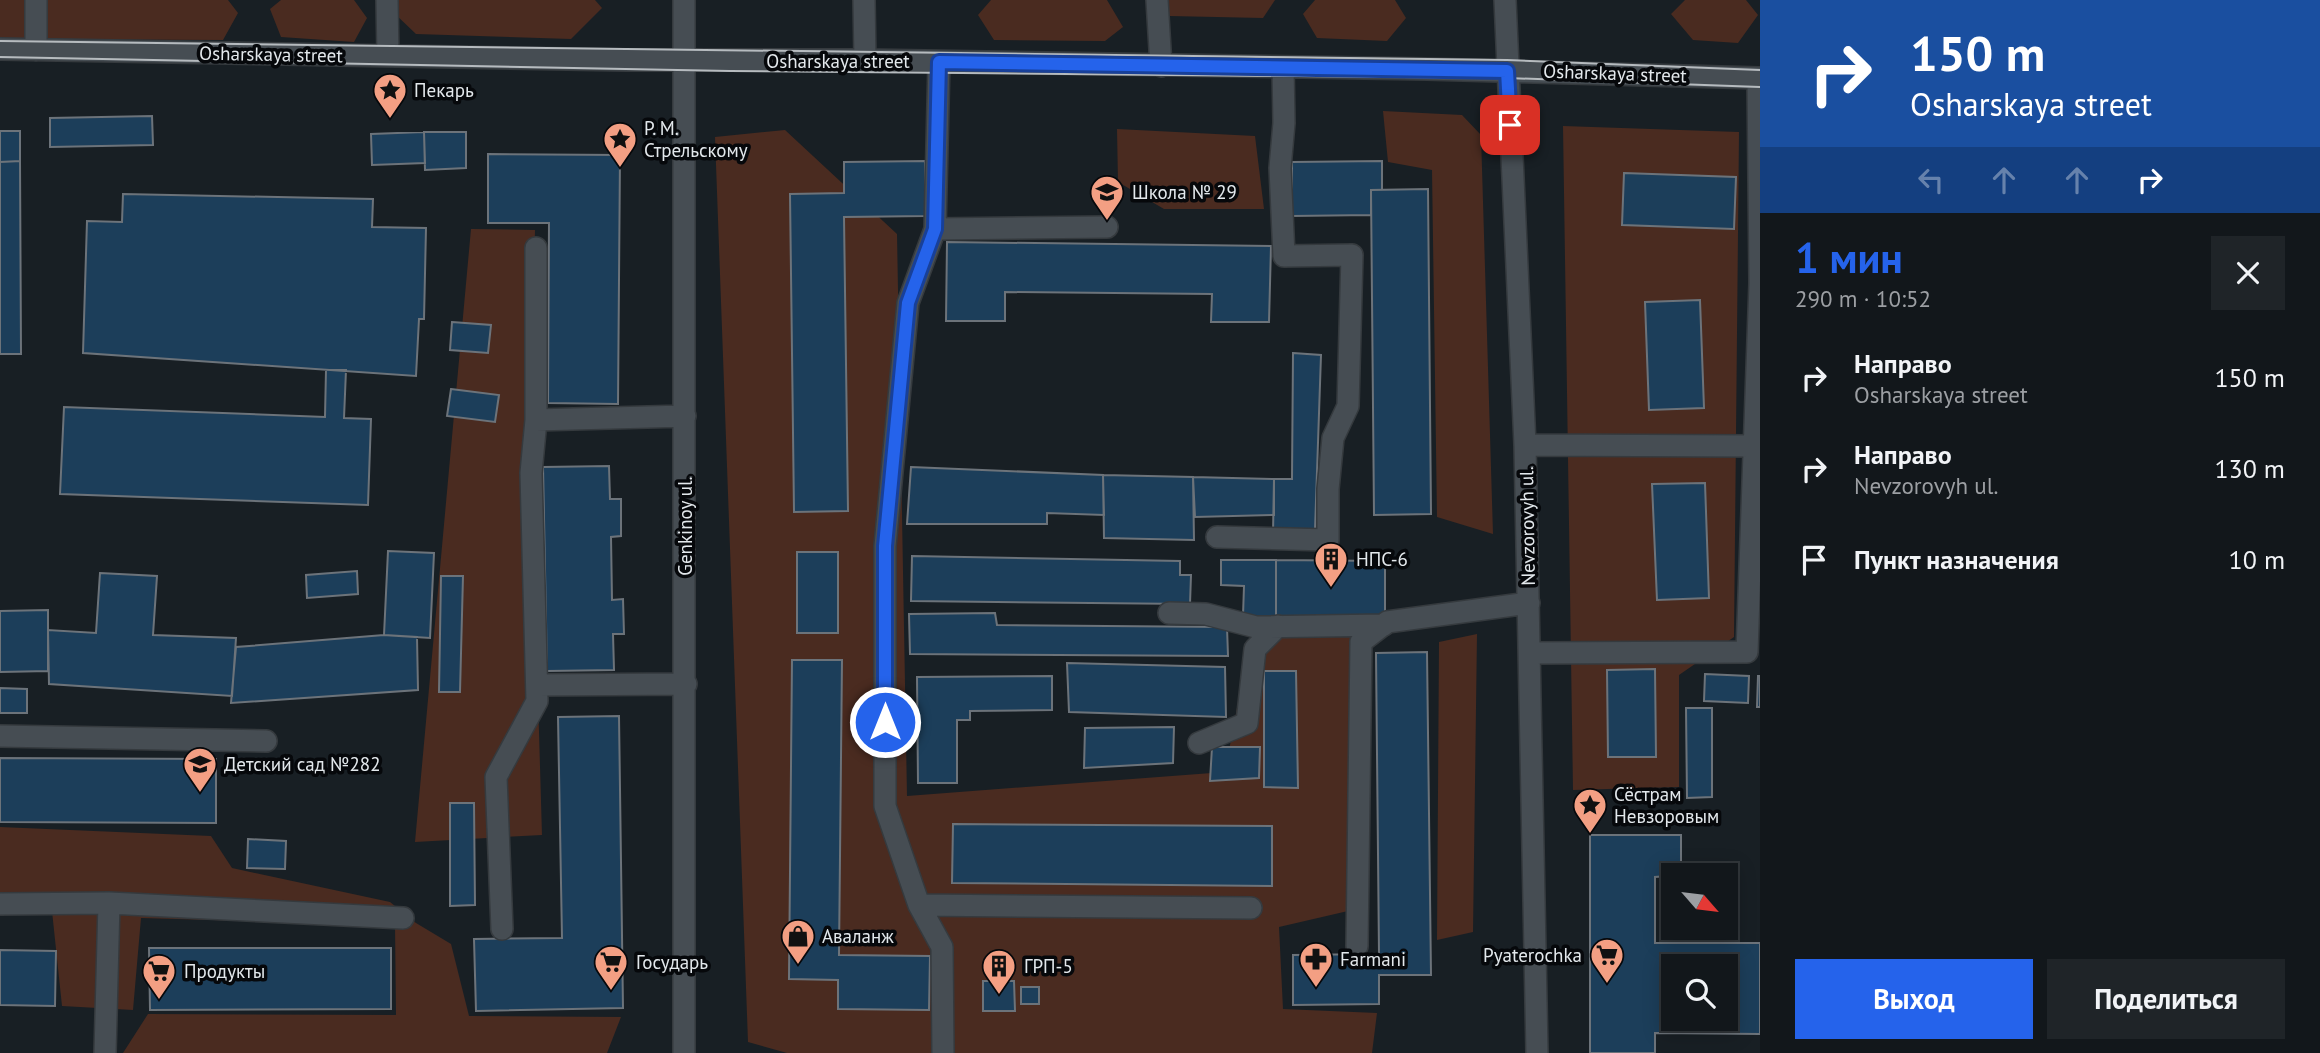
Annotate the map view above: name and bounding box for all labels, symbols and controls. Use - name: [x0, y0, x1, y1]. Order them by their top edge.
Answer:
- text: 150 m: [1910, 21, 2045, 85]
- icon: right: [1795, 28, 1886, 119]
- street label: Osharskaya street: [199, 41, 344, 67]
- street label: Osharskaya street: [766, 49, 910, 73]
- street label: Osharskaya street: [1543, 59, 1688, 88]
- place icon: Пекарь: [371, 71, 409, 120]
- place label: Пекарь: [414, 78, 474, 102]
- text: Osharskaya street: [1910, 83, 2152, 125]
- pin: [1480, 95, 1540, 155]
- icon: arrive: [1491, 106, 1529, 144]
- place label: Р. М. Стрельскому: [644, 116, 748, 162]
- place icon: Р. М. Стрельскому: [601, 120, 639, 169]
- icon: left: [1912, 161, 1950, 199]
- icon: ahead: [1985, 161, 2023, 199]
- icon: ahead: [2058, 161, 2096, 199]
- icon: right: [2131, 161, 2169, 199]
- school or university icon: Школа № 29: [1088, 173, 1126, 222]
- place label: Школа № 29: [1132, 180, 1237, 204]
- text: 1 мин: [1795, 230, 1903, 285]
- button: close: [2211, 236, 2285, 310]
- text: 290 m · 10:52: [1795, 284, 1931, 313]
- text: Направо: [1854, 347, 1952, 380]
- icon: right: [1795, 359, 1833, 397]
- text: 150 m: [2214, 361, 2285, 394]
- text: Osharskaya street: [1854, 380, 2028, 409]
- text: Направо: [1854, 438, 1952, 471]
- icon: right: [1795, 450, 1833, 488]
- text: 130 m: [2214, 452, 2285, 485]
- street label: Nevzorovyh ul.: [1514, 466, 1540, 586]
- text: Nevzorovyh ul.: [1854, 471, 1998, 500]
- street label: Genkinoy ul.: [673, 476, 697, 576]
- building icon: НПС-6: [1312, 540, 1350, 589]
- icon: arrive: [1795, 541, 1833, 579]
- text: Пункт назначения: [1854, 543, 2059, 576]
- text: 10 m: [2229, 543, 2285, 576]
- place label: НПС-6: [1356, 547, 1408, 571]
- position arrow: [848, 685, 922, 759]
- school or university icon: Детский сад №282: [181, 745, 219, 794]
- place label: Детский сад №282: [224, 752, 381, 776]
- place label: Сёстрам Невзоровым: [1614, 782, 1719, 828]
- place icon: Сёстрам Невзоровым: [1571, 786, 1609, 835]
- north arrow: [1661, 863, 1738, 940]
- map controls: [1661, 863, 1738, 1031]
- shop icon: Аваланж: [779, 917, 817, 966]
- place label: Аваланж: [822, 924, 894, 948]
- supermarket icon: Pyaterochka: [1588, 936, 1626, 985]
- pharmacy icon: Farmani: [1297, 940, 1335, 989]
- supermarket icon: Государь: [592, 943, 630, 992]
- place label: Pyaterochka: [1483, 943, 1582, 967]
- building icon: ГРП-5: [980, 947, 1018, 996]
- place label: Farmani: [1340, 947, 1406, 971]
- place label: Государь: [636, 950, 708, 974]
- supermarket icon: Продукты: [140, 952, 178, 1001]
- place label: ГРП-5: [1024, 954, 1073, 978]
- button: search: [1661, 954, 1738, 1031]
- place label: Продукты: [184, 959, 265, 983]
- button: Выход: [1795, 959, 2033, 1039]
- button: Поделиться: [2047, 959, 2285, 1039]

